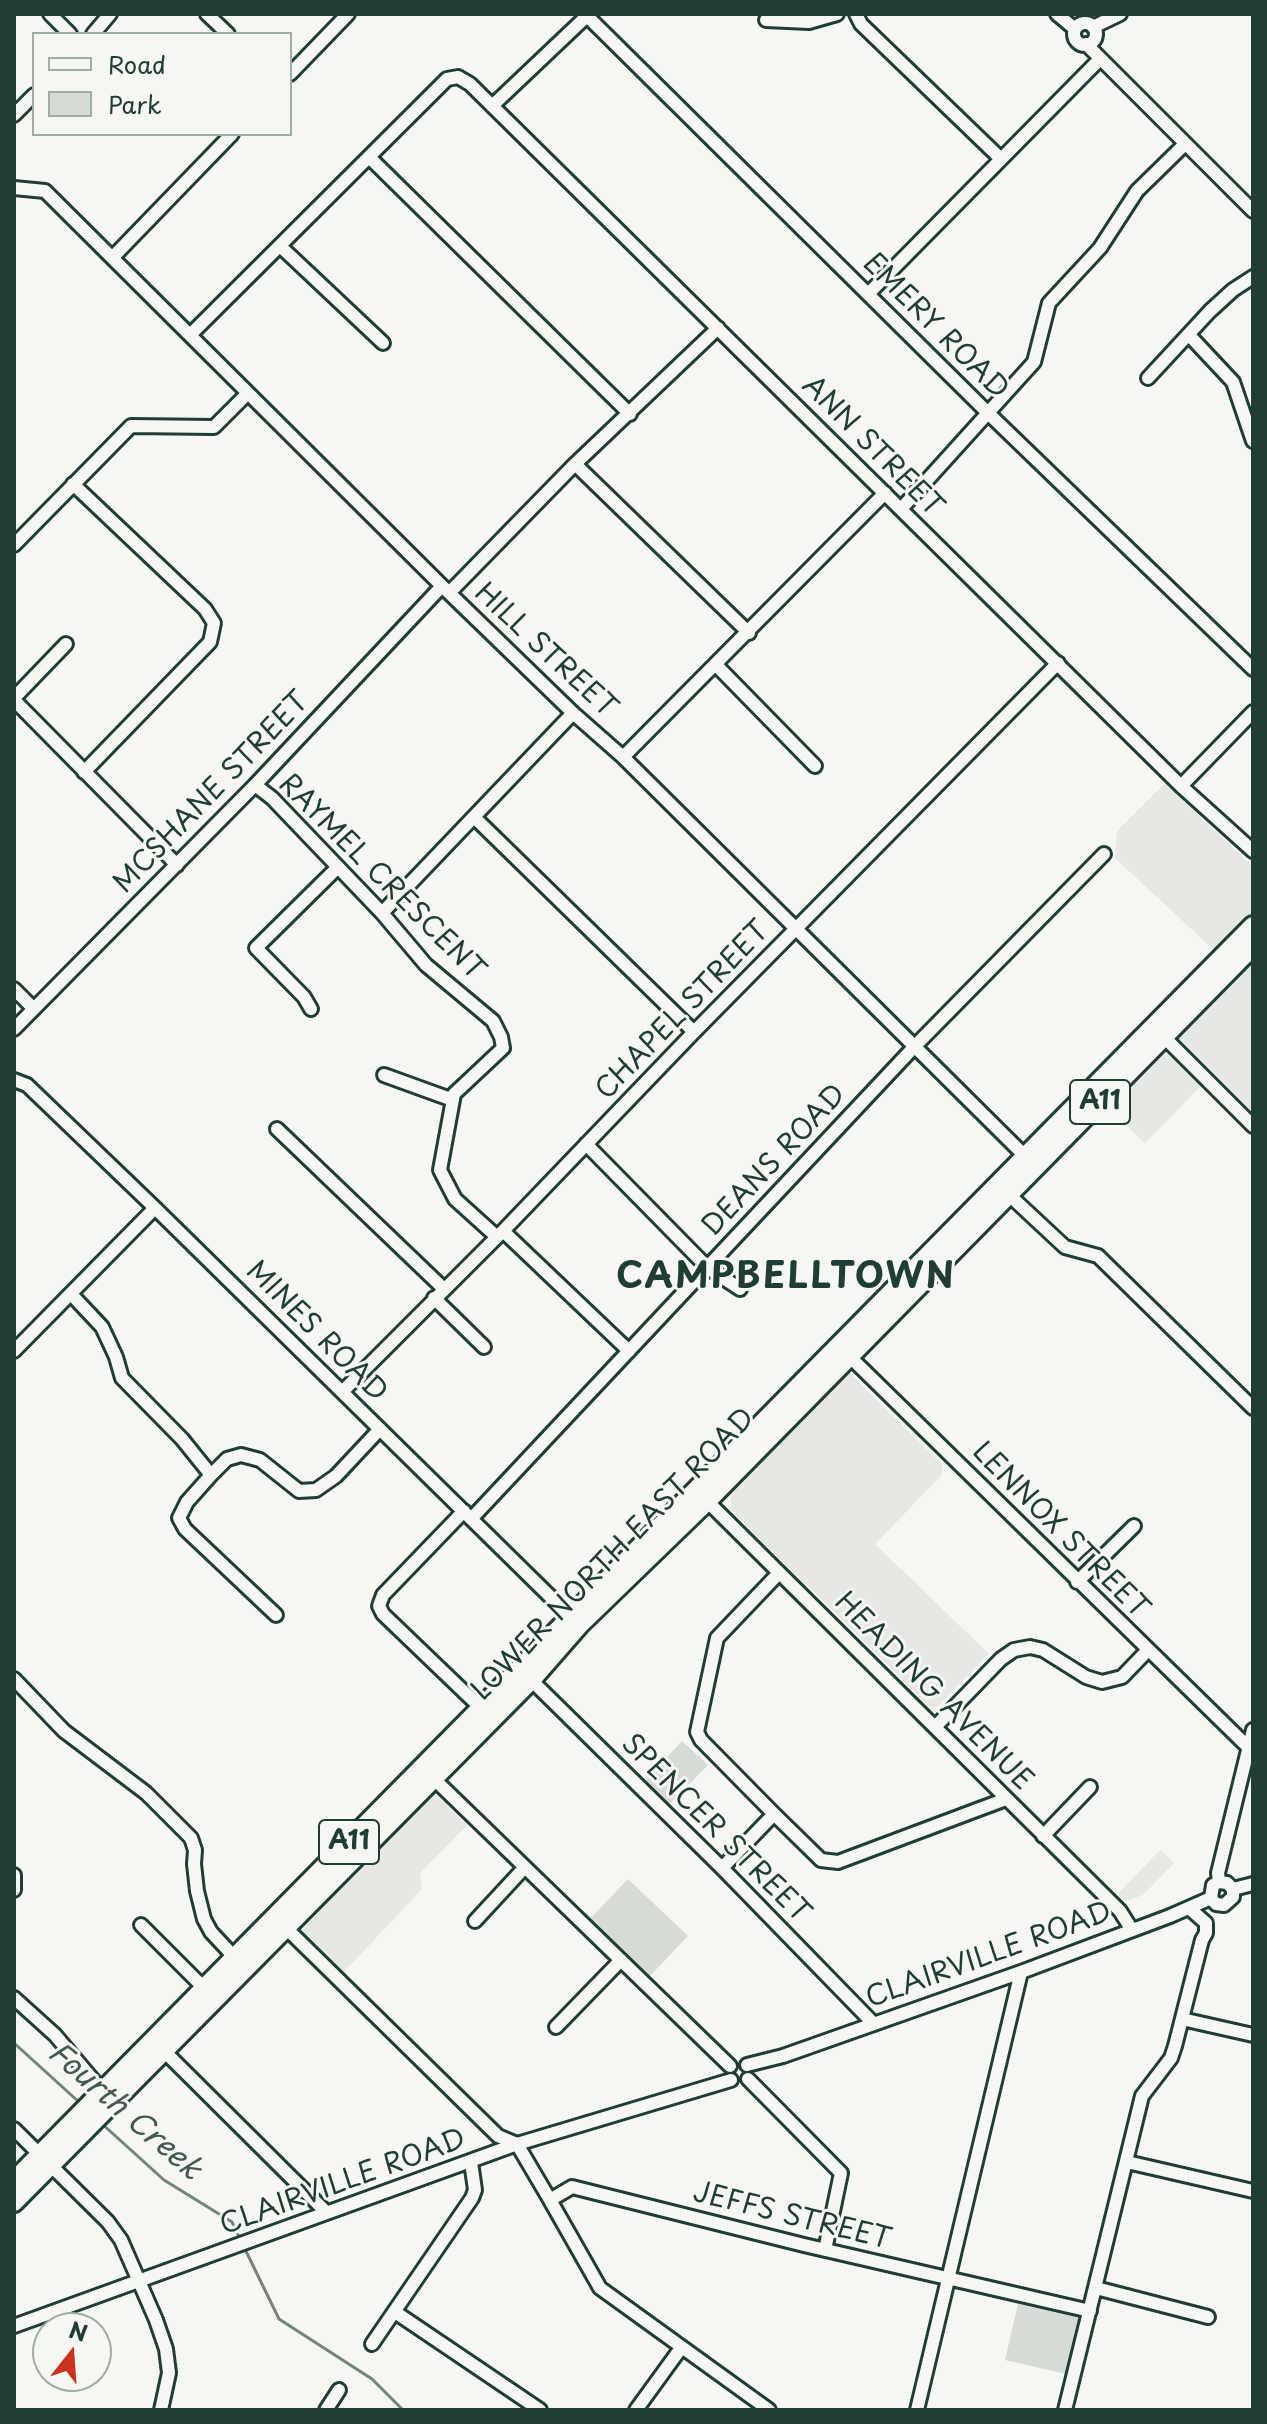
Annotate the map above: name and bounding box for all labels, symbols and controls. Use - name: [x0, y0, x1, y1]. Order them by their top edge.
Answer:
- legend: [32, 32, 292, 136]
- text: Road: [108, 46, 166, 82]
- text: Park: [108, 86, 162, 122]
- street label: EMERY ROAD: [855, 247, 1015, 407]
- street label: ANN STREET: [795, 370, 949, 524]
- street label: HILL STREET: [467, 577, 623, 725]
- street label: MCSHANE STREET: [107, 686, 317, 900]
- street label: RAYMEL CRESCENT: [271, 768, 491, 988]
- street label: CHAPEL STREET: [589, 915, 777, 1107]
- street label: DEANS ROAD: [696, 1078, 854, 1244]
- road number: A11: [1070, 1080, 1130, 1124]
- street label: MINES ROAD: [239, 1255, 393, 1409]
- district label: CAMPBELLTOWN: [616, 1256, 956, 1300]
- street label: LOWER NORTH EAST ROAD: [465, 1402, 763, 1708]
- street label: LENNOX STREET: [965, 1436, 1155, 1626]
- street label: HEADING AVENUE: [827, 1586, 1039, 1798]
- street label: SPENCER STREET: [614, 1728, 816, 1930]
- road number: A11: [319, 1820, 379, 1864]
- street label: CLAIRVILLE ROAD: [862, 1896, 1116, 2016]
- water label: Fourth Creek: [40, 2036, 208, 2188]
- street label: CLAIRVILLE ROAD: [216, 2123, 470, 2243]
- street label: JEFFS STREET: [690, 2176, 894, 2258]
- north arrow: [32, 2312, 112, 2392]
- text: N: [65, 2312, 92, 2349]

